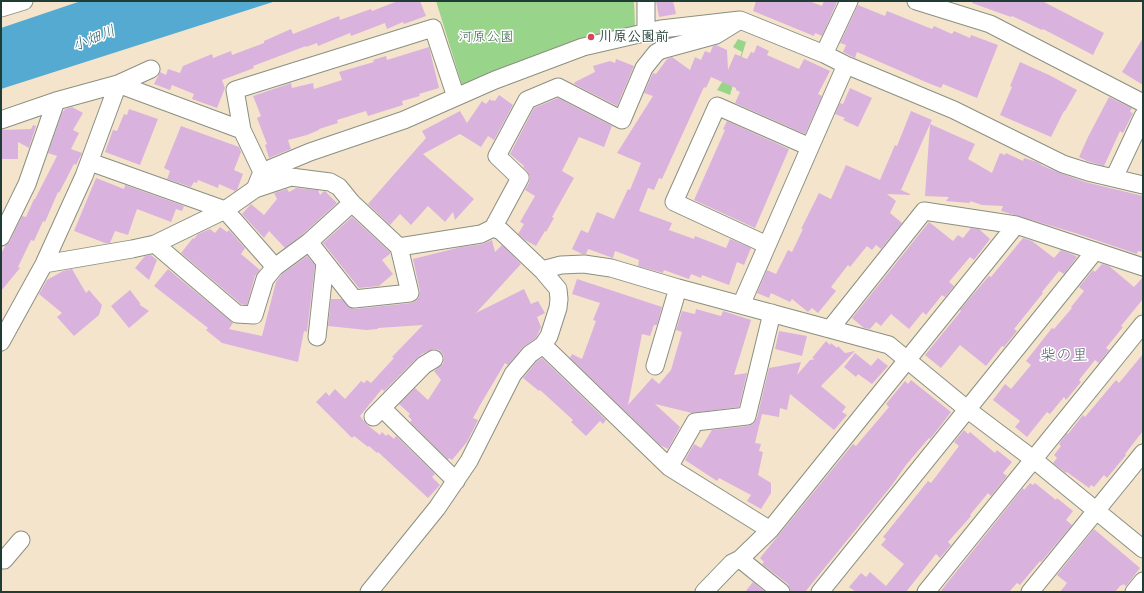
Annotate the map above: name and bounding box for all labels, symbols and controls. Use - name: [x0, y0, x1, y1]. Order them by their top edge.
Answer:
- water label: 小畑川: [70, 22, 118, 56]
- park label: 河原公園: [458, 29, 514, 45]
- place label: 川原公園前: [599, 29, 669, 45]
- marker: 川原公園前: [586, 32, 596, 42]
- district label: 柴の里: [1040, 346, 1088, 366]

